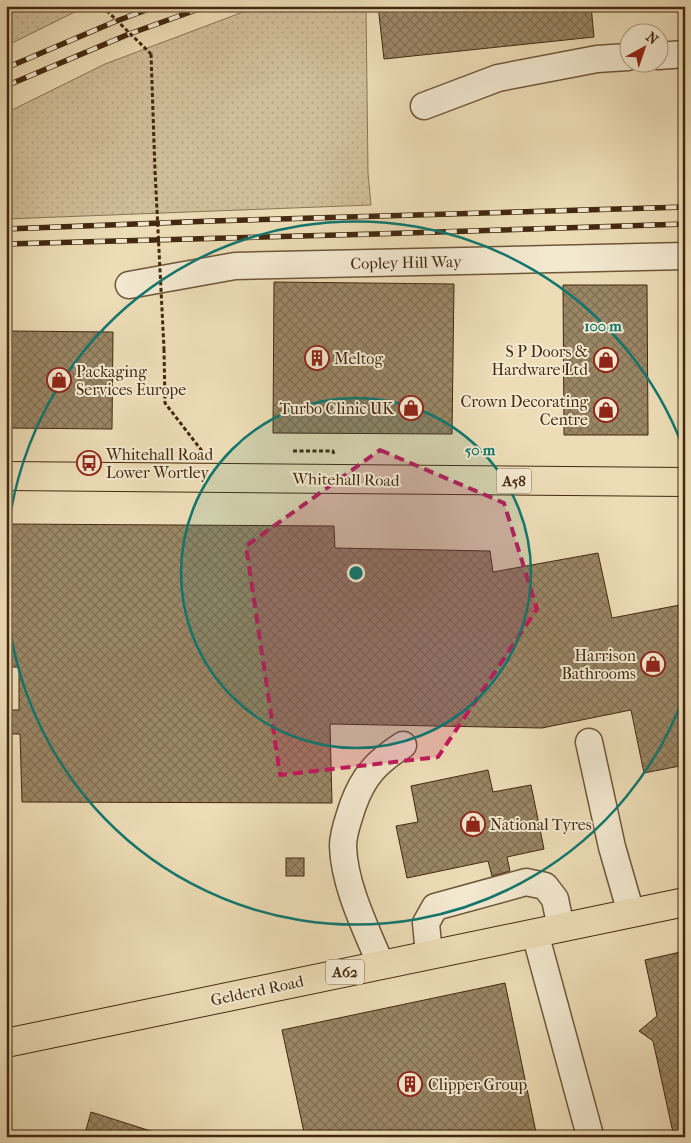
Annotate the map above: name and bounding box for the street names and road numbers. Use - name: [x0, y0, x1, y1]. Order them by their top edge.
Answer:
- street label: Copley Hill Way: [350, 252, 462, 273]
- road number: A58: [496, 468, 532, 494]
- street label: Whitehall Road: [291, 469, 400, 490]
- road number: A62: [326, 960, 364, 984]
- street label: Gelderd Road: [209, 971, 306, 1010]

